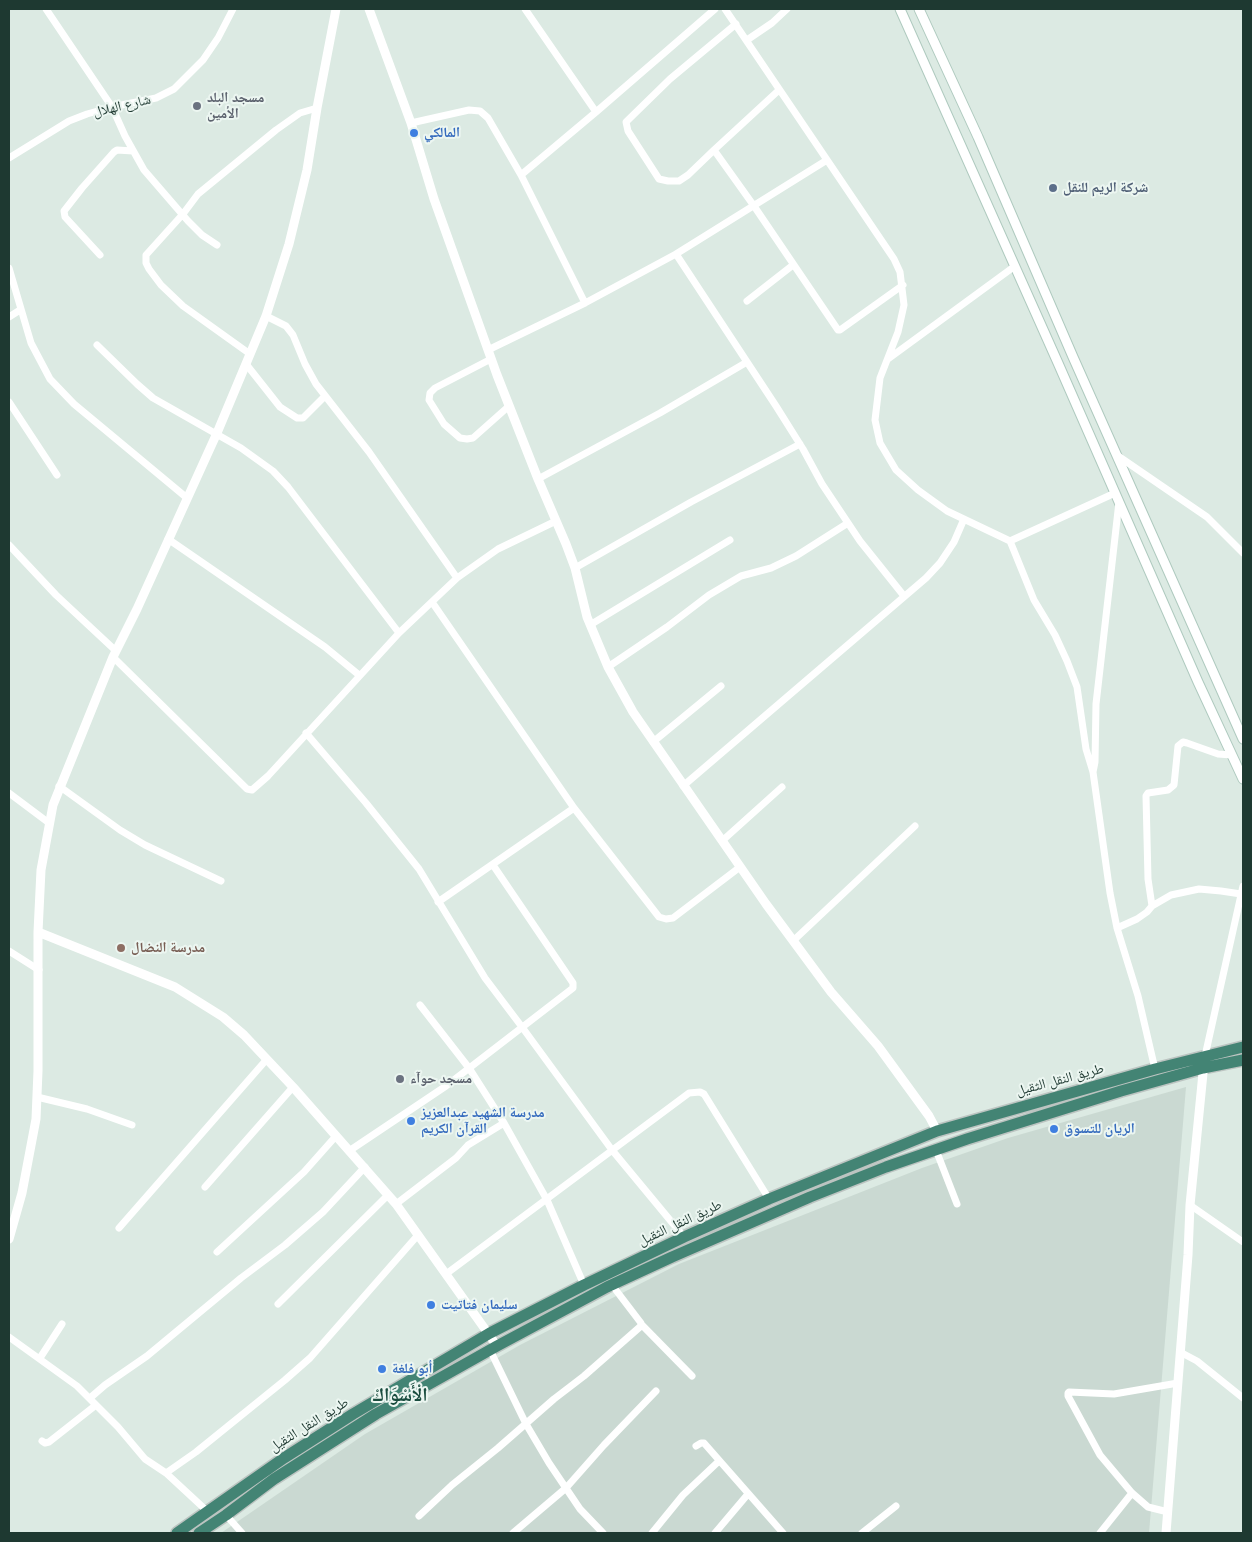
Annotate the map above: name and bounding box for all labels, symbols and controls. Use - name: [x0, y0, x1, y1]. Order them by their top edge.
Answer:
- place label: مسجد البلد الأمين: [207, 90, 264, 122]
- street label: شارع الهلال: [91, 91, 153, 121]
- marker: مسجد البلد الأمين: [191, 100, 203, 112]
- place label: المالكي: [424, 125, 460, 141]
- marker: المالكي: [408, 127, 420, 139]
- place label: شركة الريم للنقل: [1063, 180, 1148, 196]
- marker: شركة الريم للنقل: [1047, 182, 1059, 194]
- place label: مدرسة النضال: [131, 940, 205, 956]
- marker: مدرسة النضال: [115, 942, 127, 954]
- street label: طريق النقل الثقيل: [1014, 1060, 1106, 1100]
- place label: مسجد حوآء: [410, 1071, 472, 1087]
- marker: مسجد حوآء: [394, 1073, 406, 1085]
- place label: مدرسة الشهيد عبدالعزيز القرآن الكريم: [421, 1105, 545, 1138]
- marker: مدرسة الشهيد عبدالعزيز القرآن الكريم: [405, 1115, 417, 1127]
- place label: الريان للتسوق: [1064, 1121, 1135, 1137]
- marker: الريان للتسوق: [1048, 1123, 1060, 1135]
- street label: طريق النقل الثقيل: [636, 1196, 724, 1250]
- place label: سليمان فتاتيت: [441, 1297, 518, 1313]
- marker: سليمان فتاتيت: [425, 1299, 437, 1311]
- place label: أبو فلغة: [392, 1361, 432, 1377]
- marker: أبو فلغة: [376, 1363, 388, 1375]
- district label: الْأَسْوَاكْ: [372, 1385, 428, 1407]
- street label: طريق النقل الثقيل: [266, 1394, 352, 1456]

